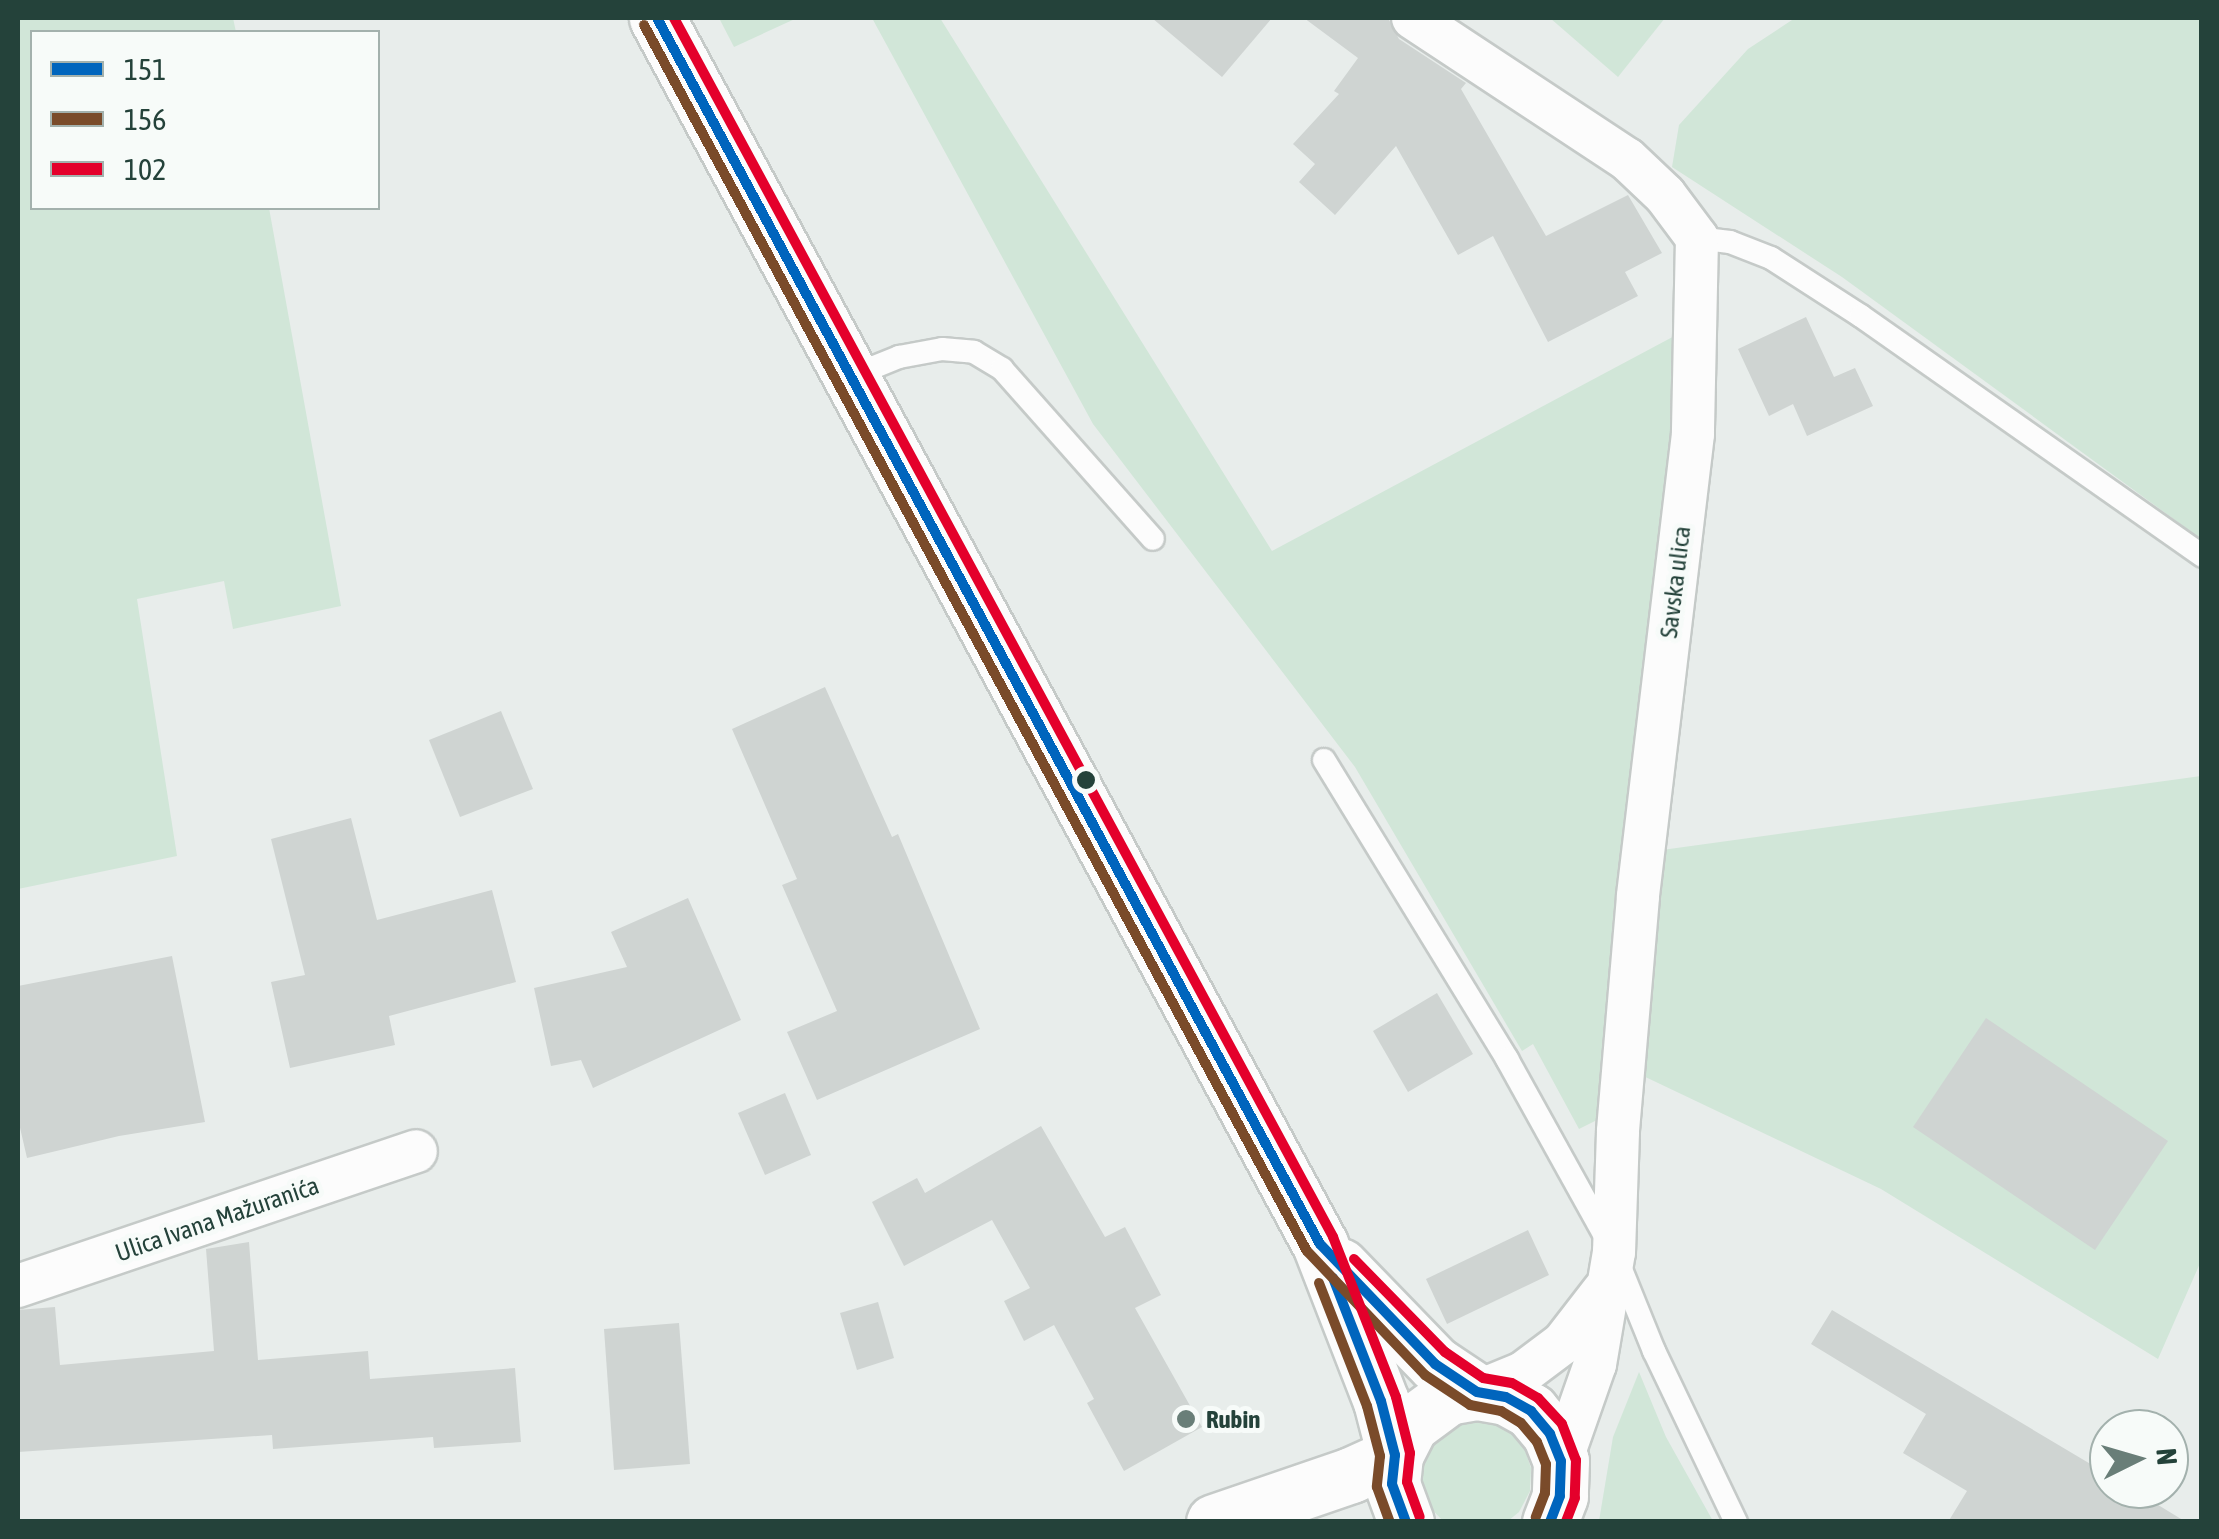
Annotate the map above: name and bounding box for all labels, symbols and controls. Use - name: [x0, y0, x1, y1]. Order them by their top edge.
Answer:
- legend: [30, 30, 380, 210]
- text: 151: [124, 52, 166, 86]
- text: 156: [124, 102, 166, 136]
- text: 102: [124, 152, 166, 186]
- street label: Savska ulica: [1653, 524, 1697, 640]
- unlabelled marker: [1076, 770, 1096, 790]
- street label: Ulica Ivana Mažuranića: [111, 1170, 323, 1268]
- place label: Rubin: [1206, 1404, 1260, 1434]
- marker: Rubin: [1175, 1408, 1197, 1430]
- north arrow: [2089, 1409, 2189, 1509]
- text: N: [2150, 1447, 2184, 1466]

